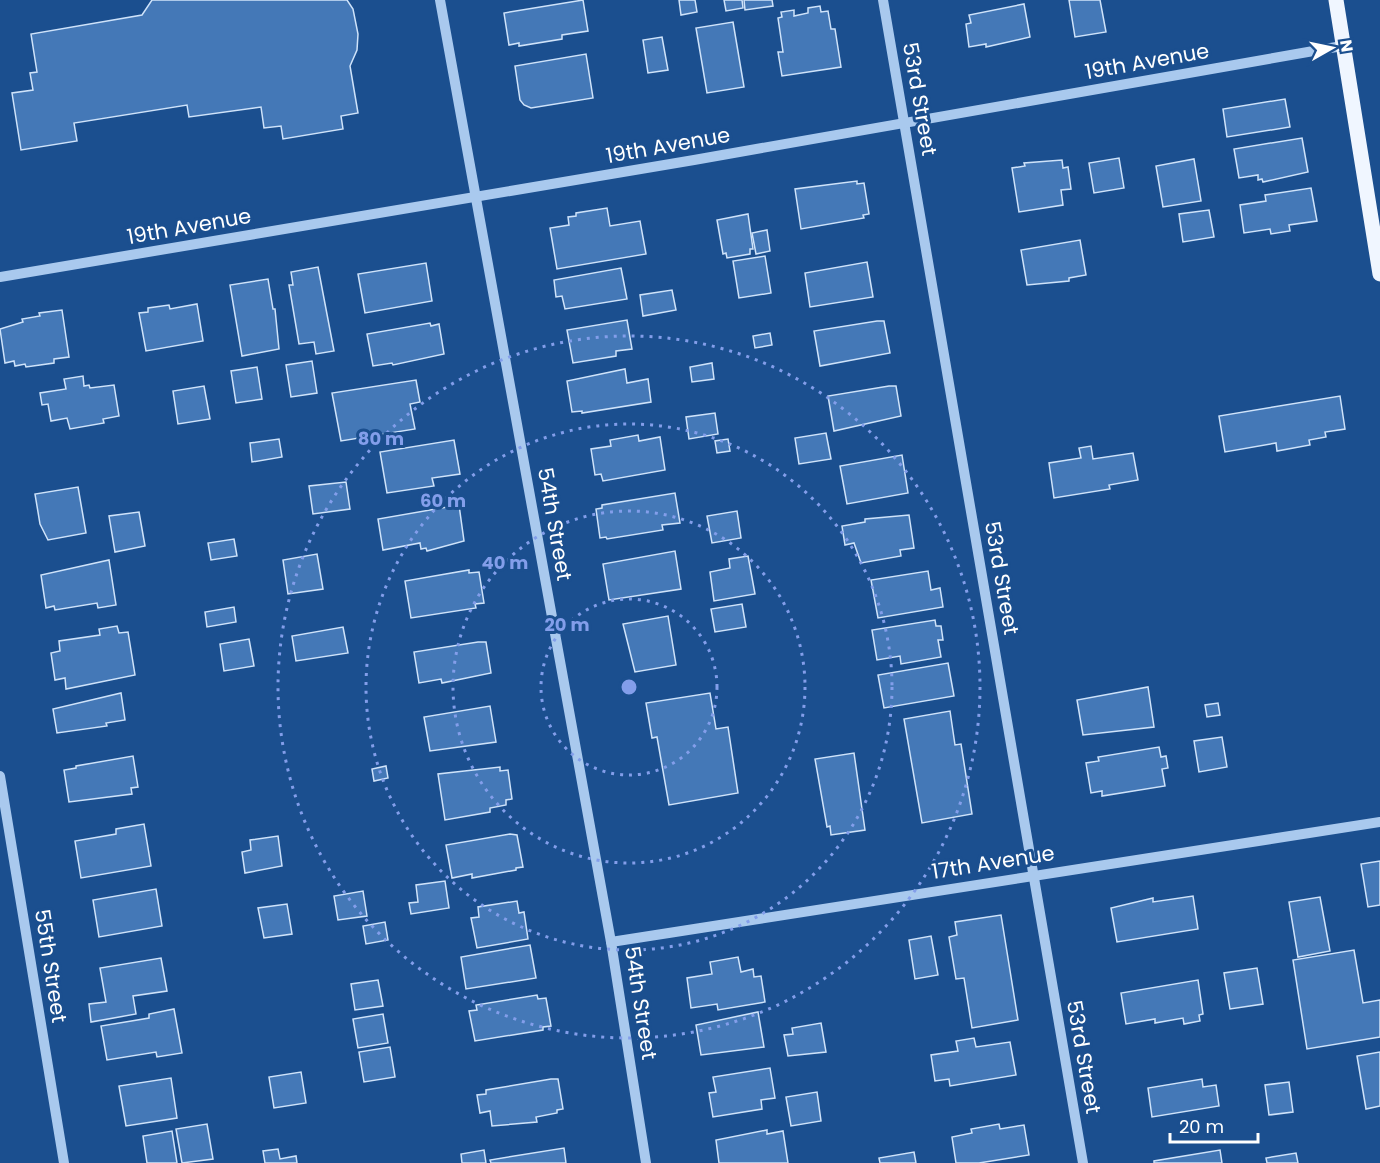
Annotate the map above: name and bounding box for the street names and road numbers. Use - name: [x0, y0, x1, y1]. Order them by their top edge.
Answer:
- street label: 19th Avenue: [1083, 36, 1211, 86]
- street label: 53rd Street: [896, 40, 944, 158]
- street label: 19th Avenue: [604, 120, 732, 170]
- street label: 19th Avenue: [125, 201, 253, 251]
- street label: 54th Street: [531, 465, 579, 583]
- street label: 53rd Street: [978, 519, 1026, 637]
- street label: 17th Avenue: [930, 838, 1056, 886]
- street label: 55th Street: [28, 907, 74, 1025]
- street label: 54th Street: [618, 944, 664, 1062]
- street label: 53rd Street: [1060, 998, 1108, 1116]

